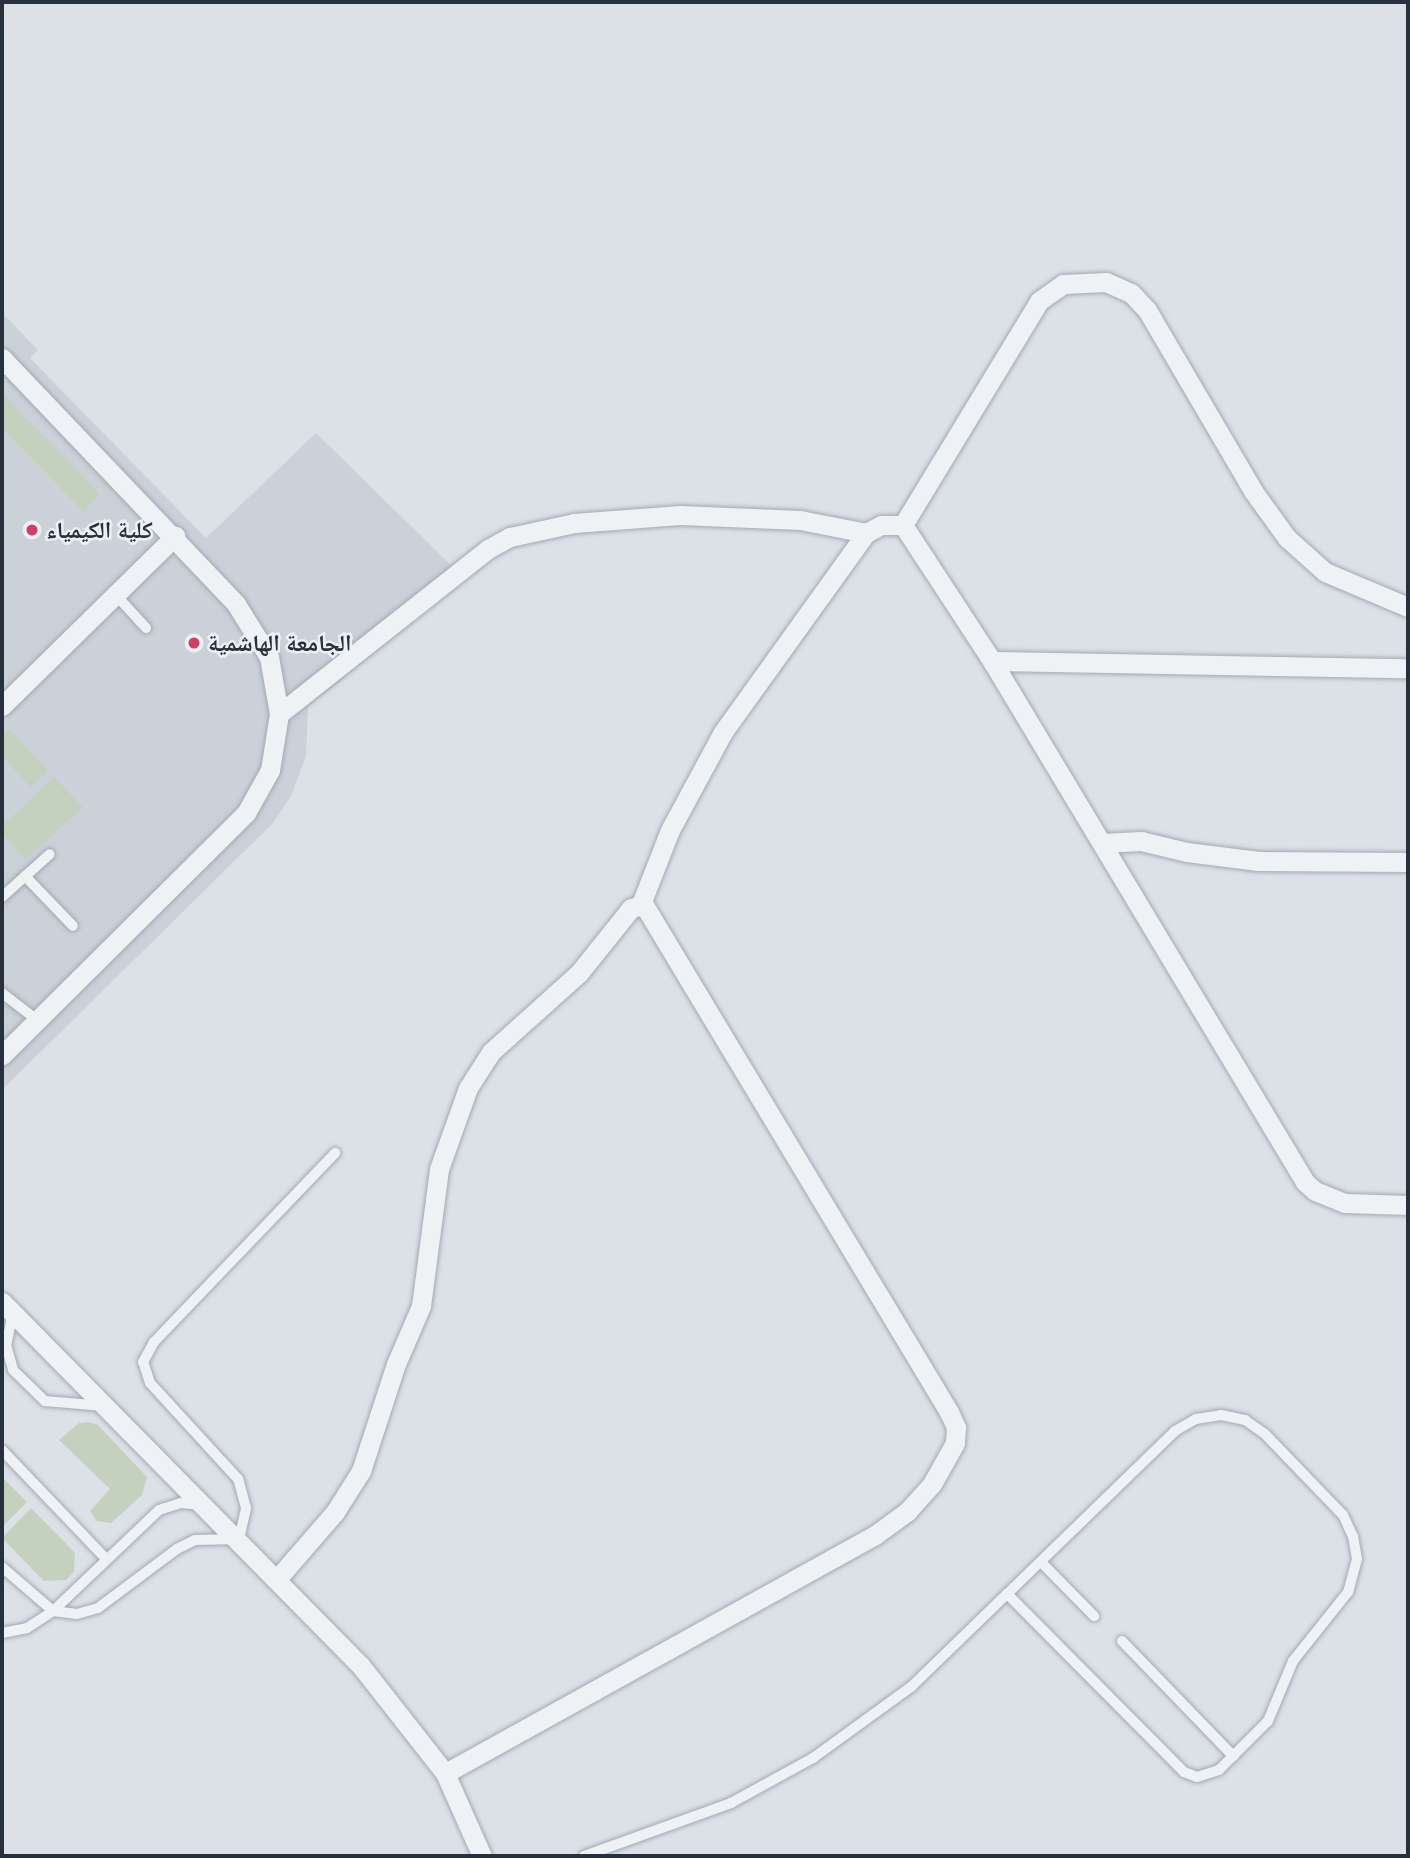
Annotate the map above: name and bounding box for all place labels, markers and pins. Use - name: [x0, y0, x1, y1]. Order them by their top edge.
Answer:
- place label: كلية الكيمياء: [46, 516, 153, 544]
- marker: كلية الكيمياء: [24, 522, 40, 538]
- place label: الجامعة الهاشمية: [208, 629, 351, 657]
- marker: الجامعة الهاشمية: [186, 635, 202, 651]

